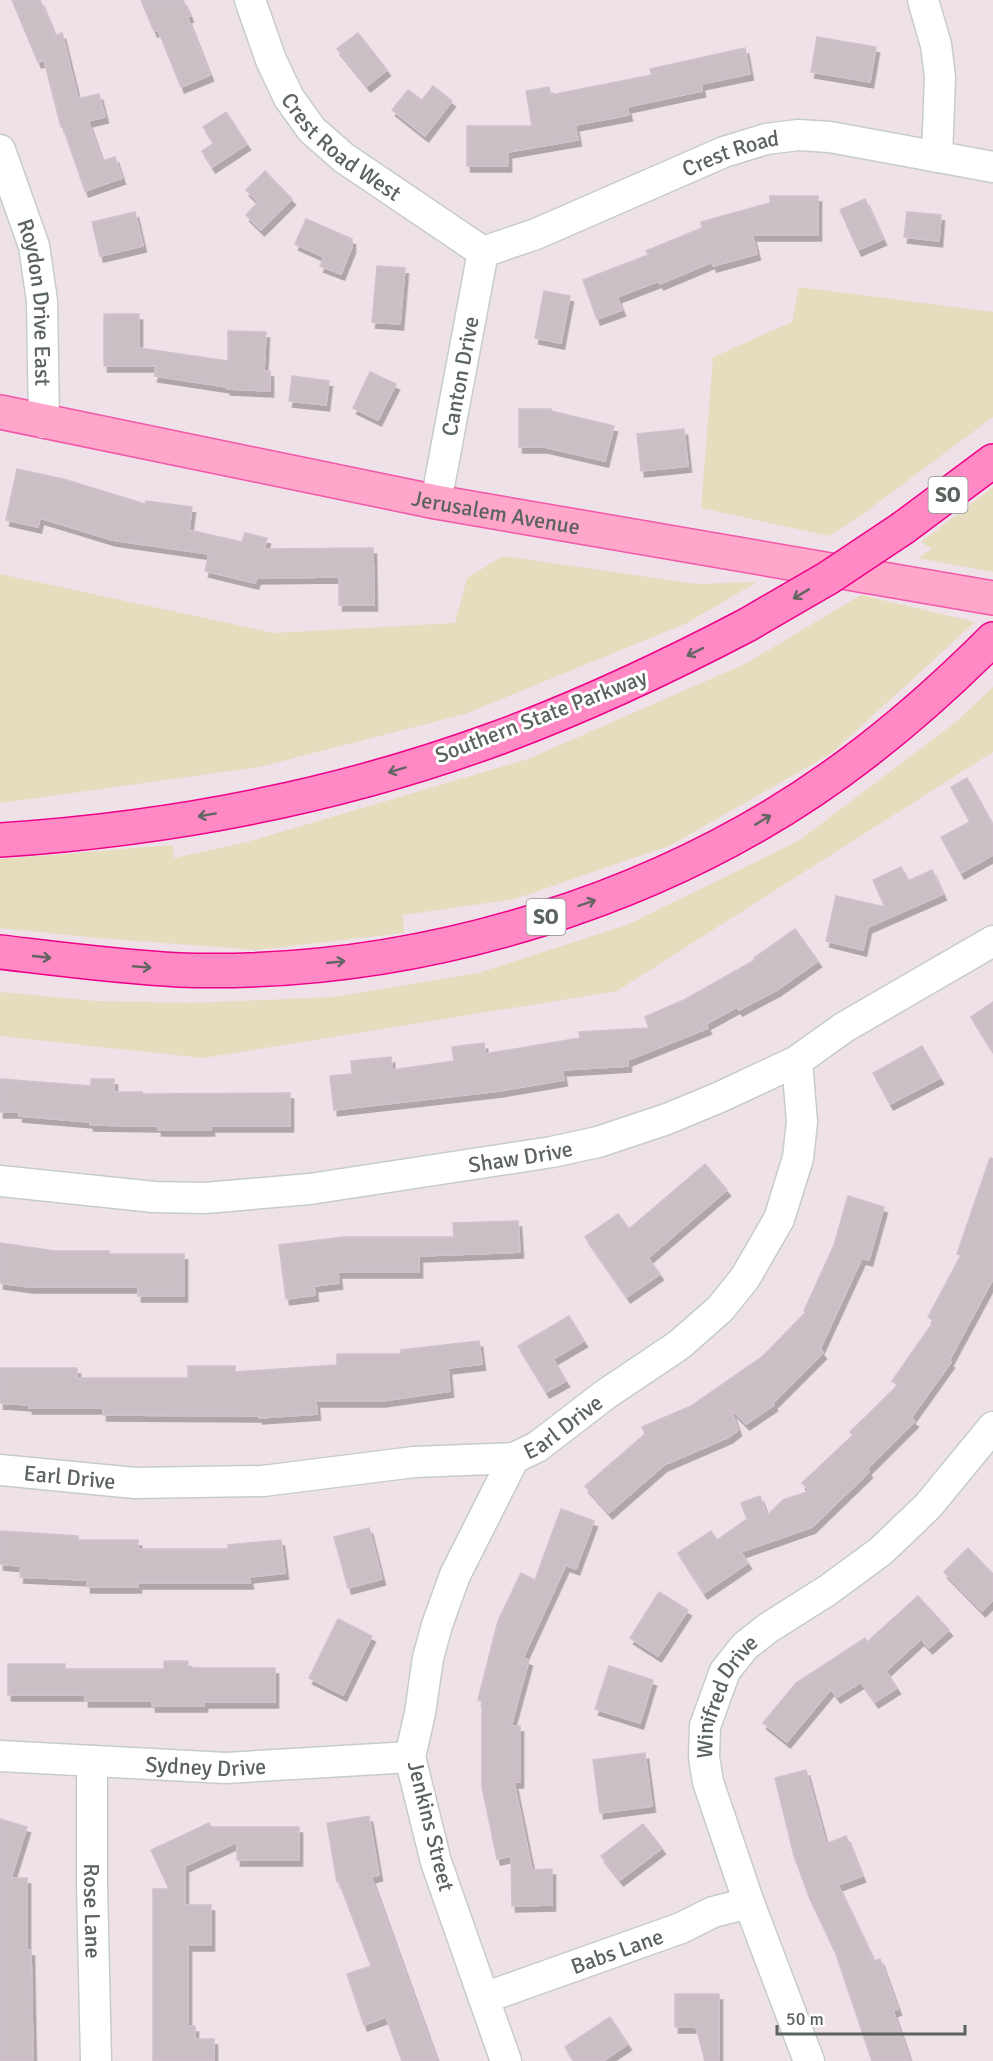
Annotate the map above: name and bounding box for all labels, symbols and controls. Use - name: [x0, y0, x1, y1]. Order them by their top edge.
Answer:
- street label: Crest Road West: [276, 87, 407, 207]
- street label: Crest Road: [678, 124, 780, 182]
- street label: Roydon Drive East: [12, 215, 57, 387]
- street label: Canton Drive: [435, 314, 484, 438]
- road number: SO: [928, 477, 968, 513]
- street label: Jerusalem Avenue: [409, 484, 582, 540]
- one-way arrow: [793, 588, 810, 600]
- one-way arrow: [686, 646, 704, 658]
- street label: Southern State Parkway: [431, 663, 651, 769]
- one-way arrow: [388, 765, 407, 776]
- one-way arrow: [198, 810, 218, 821]
- one-way arrow: [754, 814, 771, 826]
- one-way arrow: [577, 897, 596, 908]
- road number: SO: [526, 899, 566, 935]
- one-way arrow: [31, 952, 51, 963]
- one-way arrow: [326, 957, 346, 968]
- one-way arrow: [131, 961, 151, 972]
- street label: Shaw Drive: [466, 1134, 575, 1178]
- street label: Earl Drive: [519, 1388, 608, 1465]
- street label: Earl Drive: [23, 1459, 117, 1495]
- street label: Winifred Drive: [690, 1628, 763, 1759]
- street label: Sydney Drive: [145, 1750, 267, 1782]
- street label: Jenkins Street: [402, 1758, 460, 1894]
- street label: Rose Lane: [79, 1863, 107, 1959]
- street label: Babs Lane: [567, 1922, 667, 1980]
- scale bar: [777, 1998, 964, 2036]
- text: 50 m: [786, 2008, 824, 2030]

